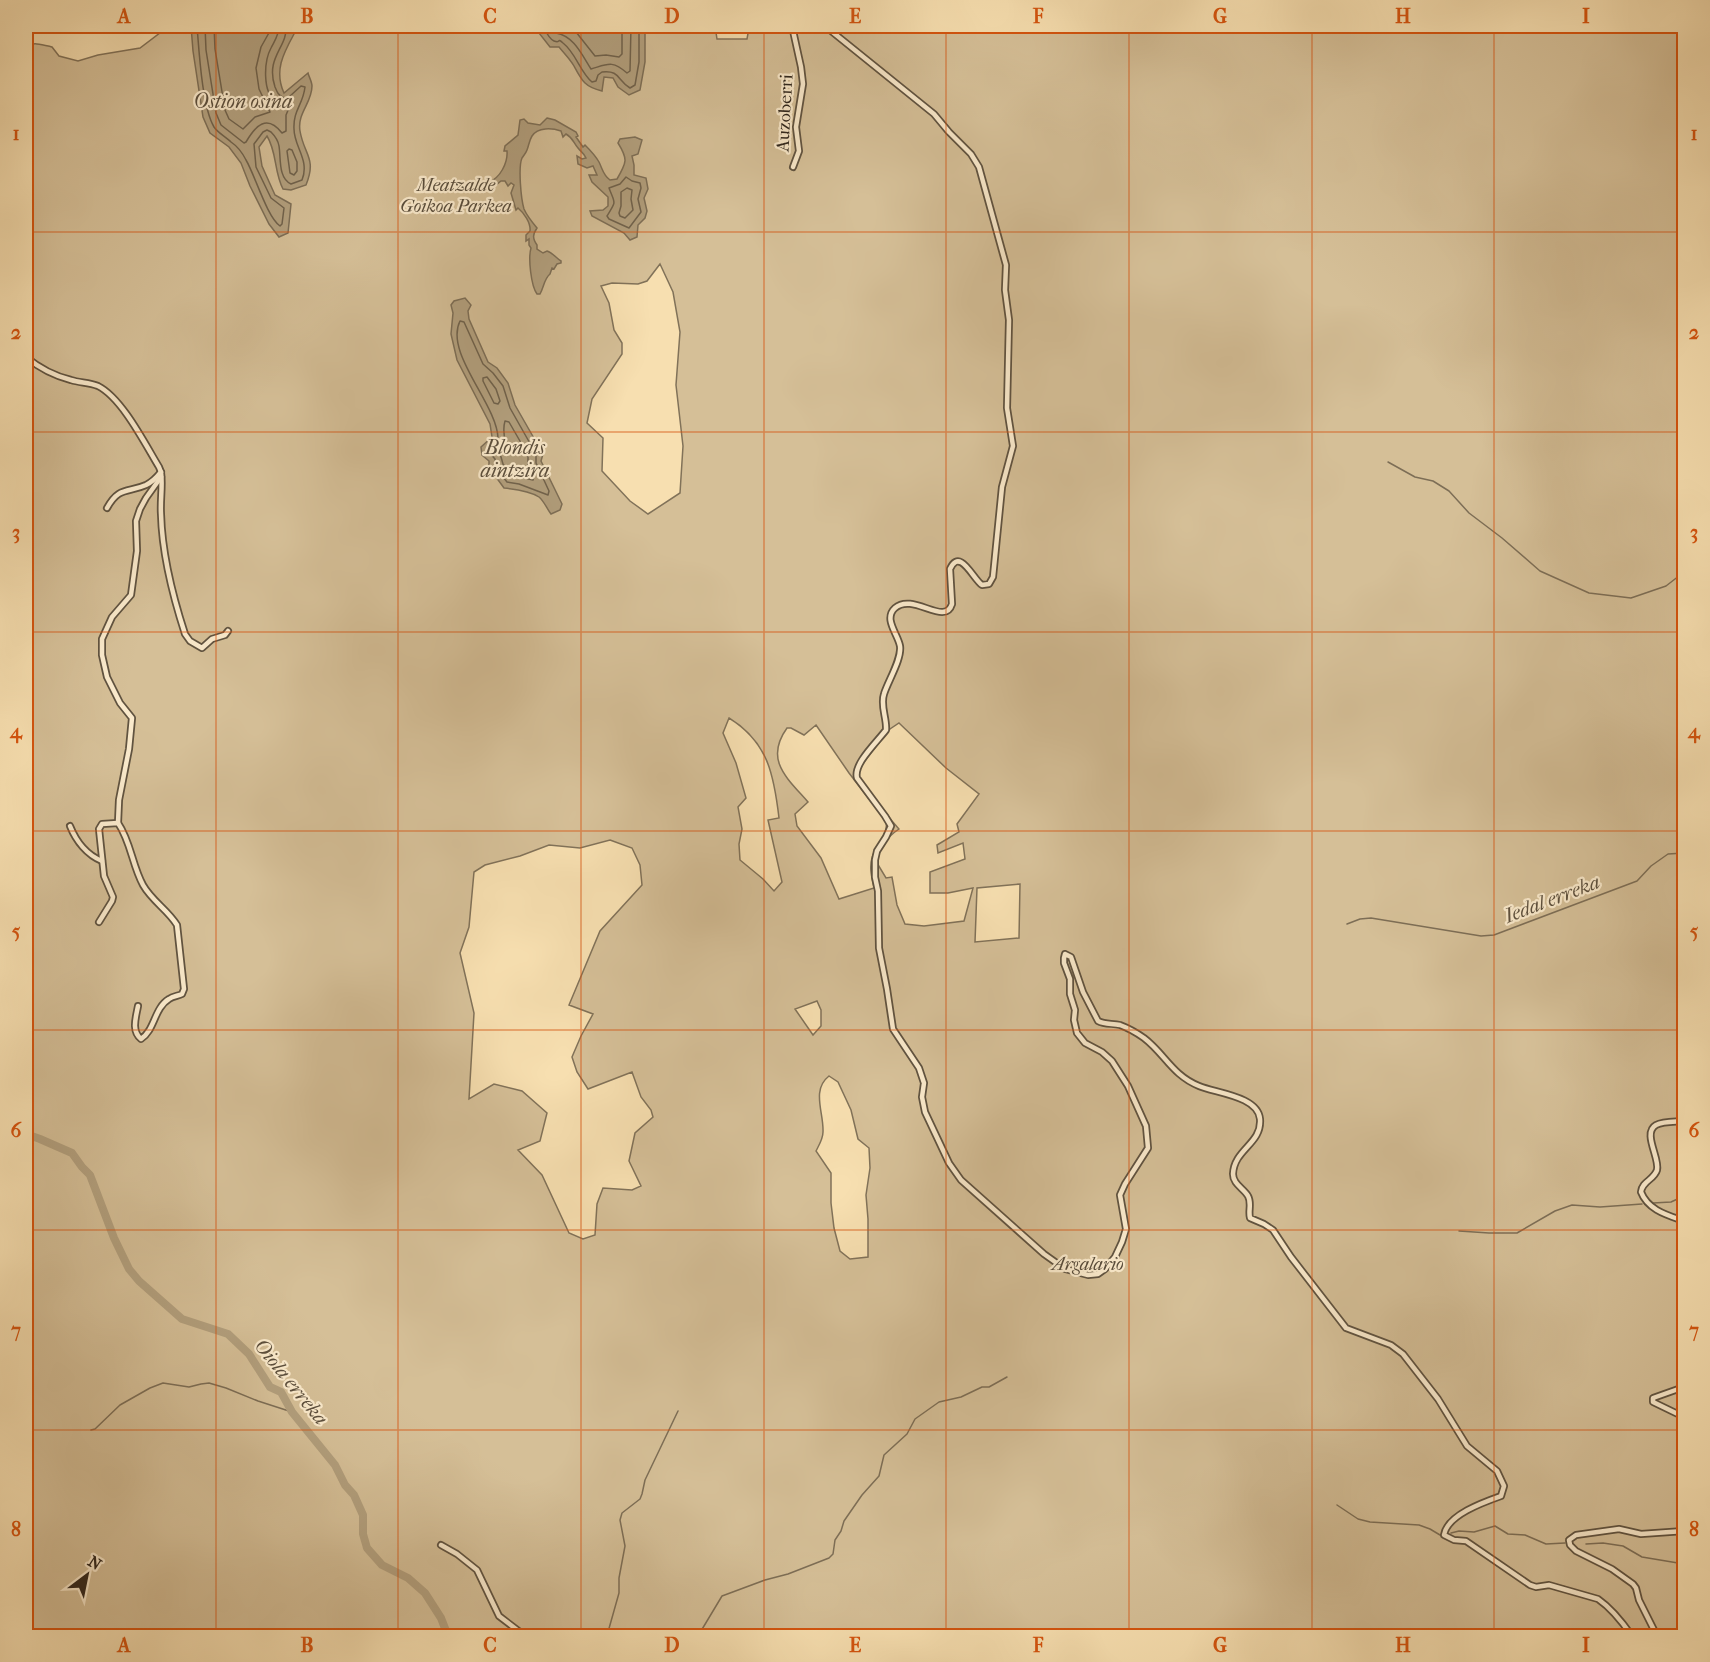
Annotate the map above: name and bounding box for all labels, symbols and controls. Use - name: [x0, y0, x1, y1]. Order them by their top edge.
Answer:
- text: A: [116, 5, 132, 28]
- text: B: [300, 5, 314, 28]
- text: C: [483, 5, 497, 28]
- text: D: [664, 5, 680, 28]
- text: E: [849, 5, 861, 28]
- text: F: [1032, 5, 1044, 28]
- text: G: [1213, 5, 1227, 28]
- text: H: [1395, 5, 1411, 28]
- text: I: [1582, 5, 1590, 28]
- street label: Auzoberri: [772, 73, 798, 153]
- water label: Ostion osina: [194, 90, 292, 113]
- text: 1: [12, 122, 20, 145]
- text: 1: [1690, 122, 1698, 145]
- park label: Meatzalde Goikoa Parkea: [400, 175, 512, 217]
- text: 2: [11, 321, 21, 344]
- text: 2: [1689, 321, 1699, 344]
- water label: Blondis aintzira: [480, 436, 550, 482]
- text: 3: [12, 521, 20, 544]
- text: 3: [1690, 521, 1698, 544]
- text: 4: [9, 720, 23, 744]
- text: 4: [1687, 720, 1701, 744]
- water label: Iedal erreka: [1500, 870, 1603, 928]
- text: 5: [12, 920, 21, 943]
- text: 5: [1690, 920, 1699, 943]
- text: 6: [11, 1119, 23, 1142]
- text: 6: [1689, 1119, 1701, 1142]
- park label: Argalario: [1050, 1254, 1124, 1275]
- text: 7: [10, 1319, 21, 1342]
- text: 7: [1688, 1319, 1699, 1342]
- water label: Oiola erreka: [249, 1334, 333, 1430]
- text: 8: [11, 1518, 21, 1541]
- text: 8: [1689, 1518, 1699, 1541]
- north arrow: [57, 1545, 117, 1605]
- text: N: [85, 1551, 106, 1574]
- text: A: [116, 1634, 132, 1657]
- text: B: [300, 1634, 314, 1657]
- text: C: [483, 1634, 497, 1657]
- text: D: [664, 1634, 680, 1657]
- text: E: [849, 1634, 861, 1657]
- text: F: [1032, 1634, 1044, 1657]
- text: G: [1213, 1634, 1227, 1657]
- text: H: [1395, 1634, 1411, 1657]
- text: I: [1582, 1634, 1590, 1657]

